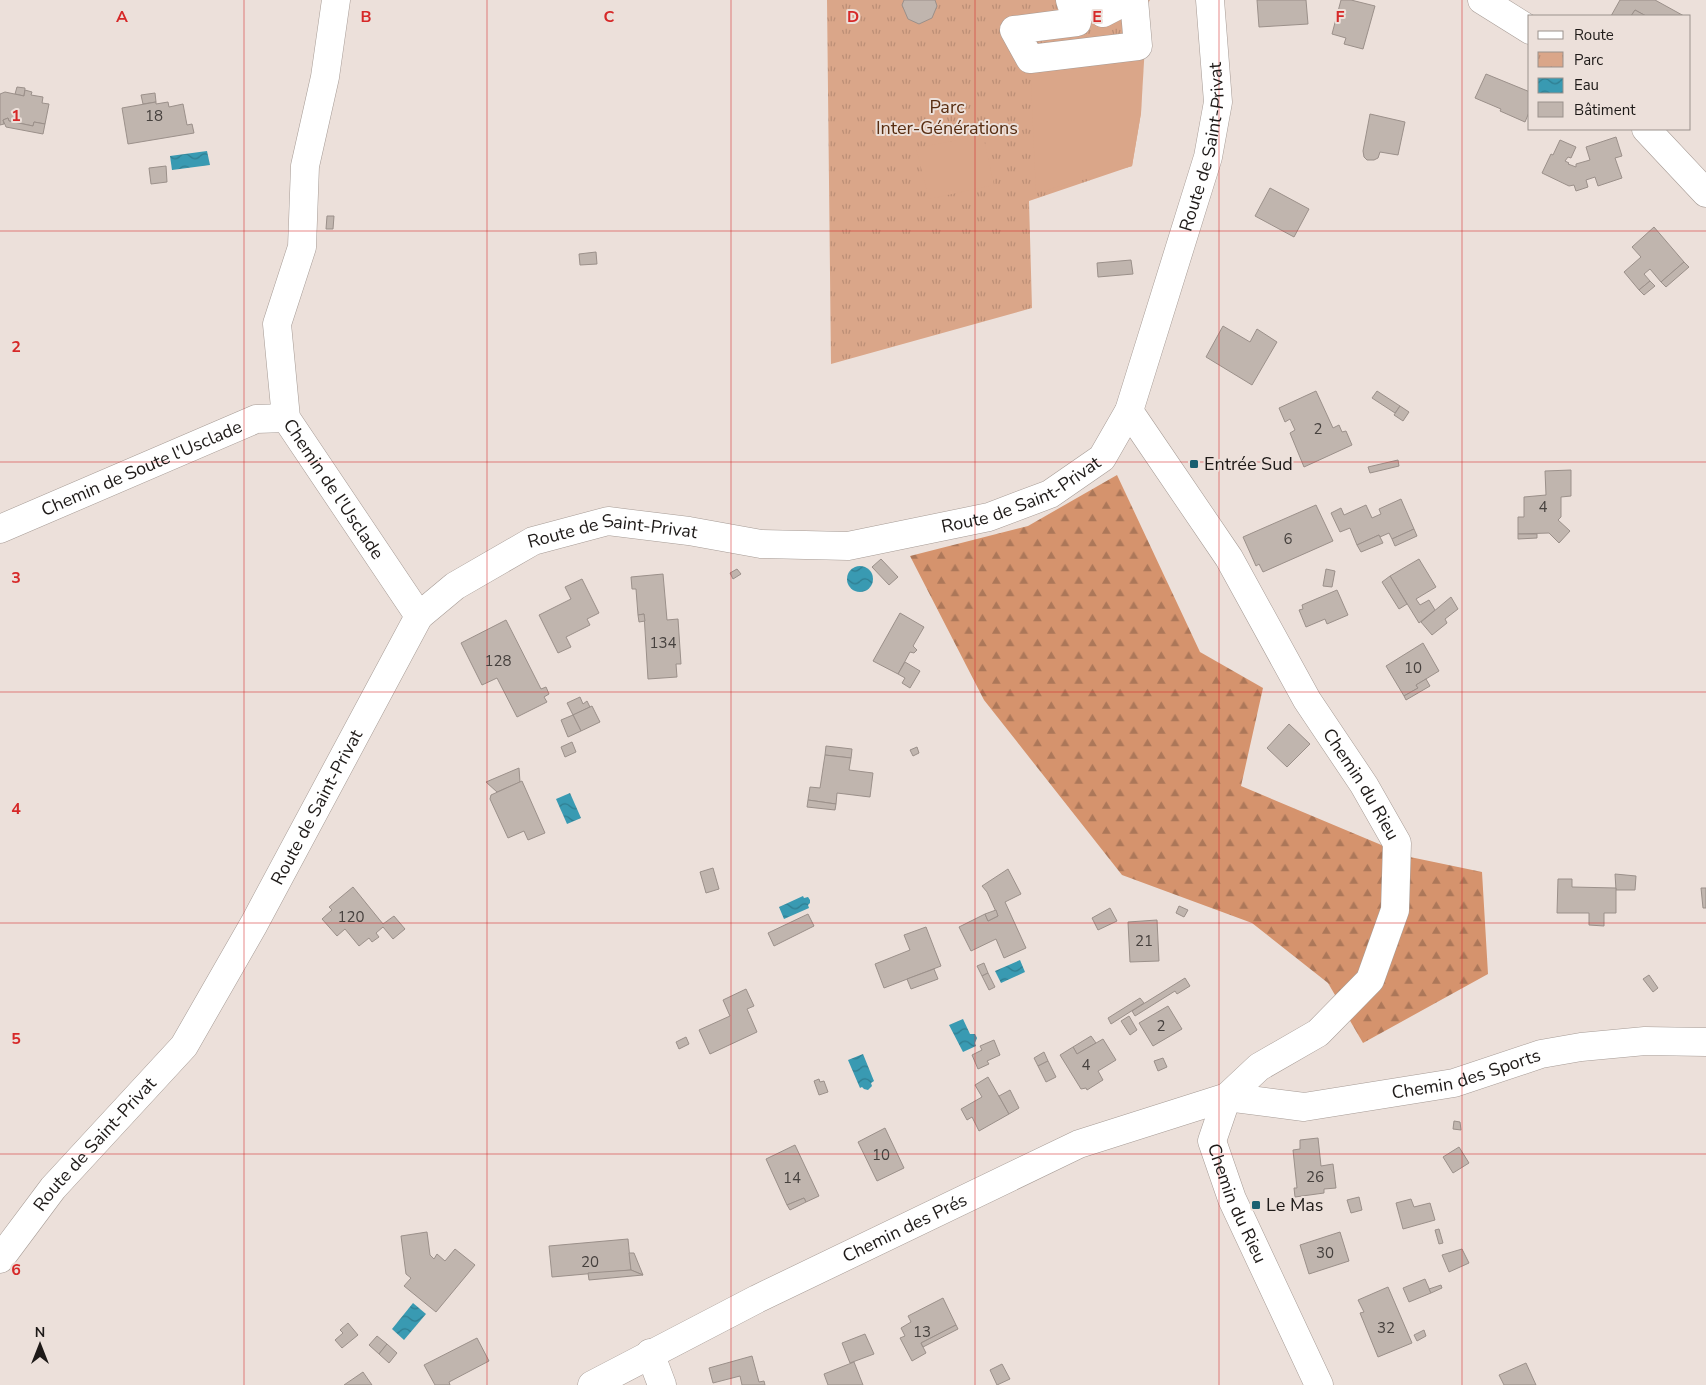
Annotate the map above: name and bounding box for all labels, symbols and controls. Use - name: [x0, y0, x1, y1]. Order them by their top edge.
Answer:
- text: A: [116, 6, 128, 28]
- text: B: [360, 6, 372, 28]
- text: C: [604, 6, 615, 28]
- text: D: [847, 6, 859, 28]
- text: E: [1092, 6, 1102, 28]
- text: F: [1336, 6, 1345, 28]
- legend: [1528, 15, 1691, 130]
- text: Route: [1574, 25, 1614, 45]
- text: Parc: [1574, 50, 1603, 70]
- street label: Route de Saint-Privat: [1174, 61, 1231, 234]
- text: Eau: [1574, 75, 1599, 95]
- park label: Parc Inter-Générations: [876, 95, 1018, 140]
- text: Bâtiment: [1574, 100, 1636, 120]
- text: 1: [11, 105, 21, 127]
- house number: 18: [145, 106, 163, 126]
- text: 2: [11, 336, 21, 358]
- street label: Chemin de Soute l'Usclade: [37, 414, 246, 522]
- street label: Chemin de l'Usclade: [278, 414, 390, 564]
- house number: 2: [1313, 419, 1323, 439]
- street label: Route de Saint-Privat: [939, 450, 1106, 539]
- place label: Entrée Sud: [1204, 452, 1293, 476]
- marker: Entrée Sud: [1188, 458, 1200, 470]
- house number: 4: [1538, 497, 1548, 517]
- street label: Route de Saint-Privat: [525, 508, 700, 554]
- house number: 6: [1283, 529, 1293, 549]
- text: 3: [11, 567, 21, 589]
- house number: 134: [649, 633, 677, 653]
- house number: 128: [484, 651, 512, 671]
- house number: 10: [1404, 658, 1422, 678]
- street label: Chemin du Rieu: [1317, 724, 1405, 845]
- street label: Route de Saint-Privat: [265, 725, 368, 889]
- text: 4: [11, 798, 21, 820]
- house number: 120: [337, 907, 365, 927]
- house number: 21: [1135, 931, 1153, 951]
- house number: 2: [1156, 1016, 1166, 1036]
- text: 5: [11, 1028, 21, 1050]
- street label: Chemin des Sports: [1390, 1043, 1544, 1105]
- house number: 4: [1081, 1055, 1091, 1075]
- street label: Route de Saint-Privat: [28, 1071, 162, 1216]
- street label: Chemin du Rieu: [1202, 1140, 1272, 1267]
- house number: 10: [872, 1145, 890, 1165]
- house number: 26: [1306, 1167, 1324, 1187]
- house number: 14: [783, 1168, 801, 1188]
- street label: Chemin des Prés: [838, 1188, 971, 1268]
- place label: Le Mas: [1266, 1193, 1323, 1217]
- marker: Le Mas: [1250, 1199, 1262, 1211]
- house number: 30: [1316, 1243, 1334, 1263]
- house number: 20: [581, 1252, 599, 1272]
- text: 6: [11, 1259, 21, 1281]
- house number: 32: [1377, 1318, 1395, 1338]
- north arrow: [15, 1320, 65, 1370]
- house number: 13: [913, 1322, 931, 1342]
- text: N: [35, 1323, 45, 1342]

